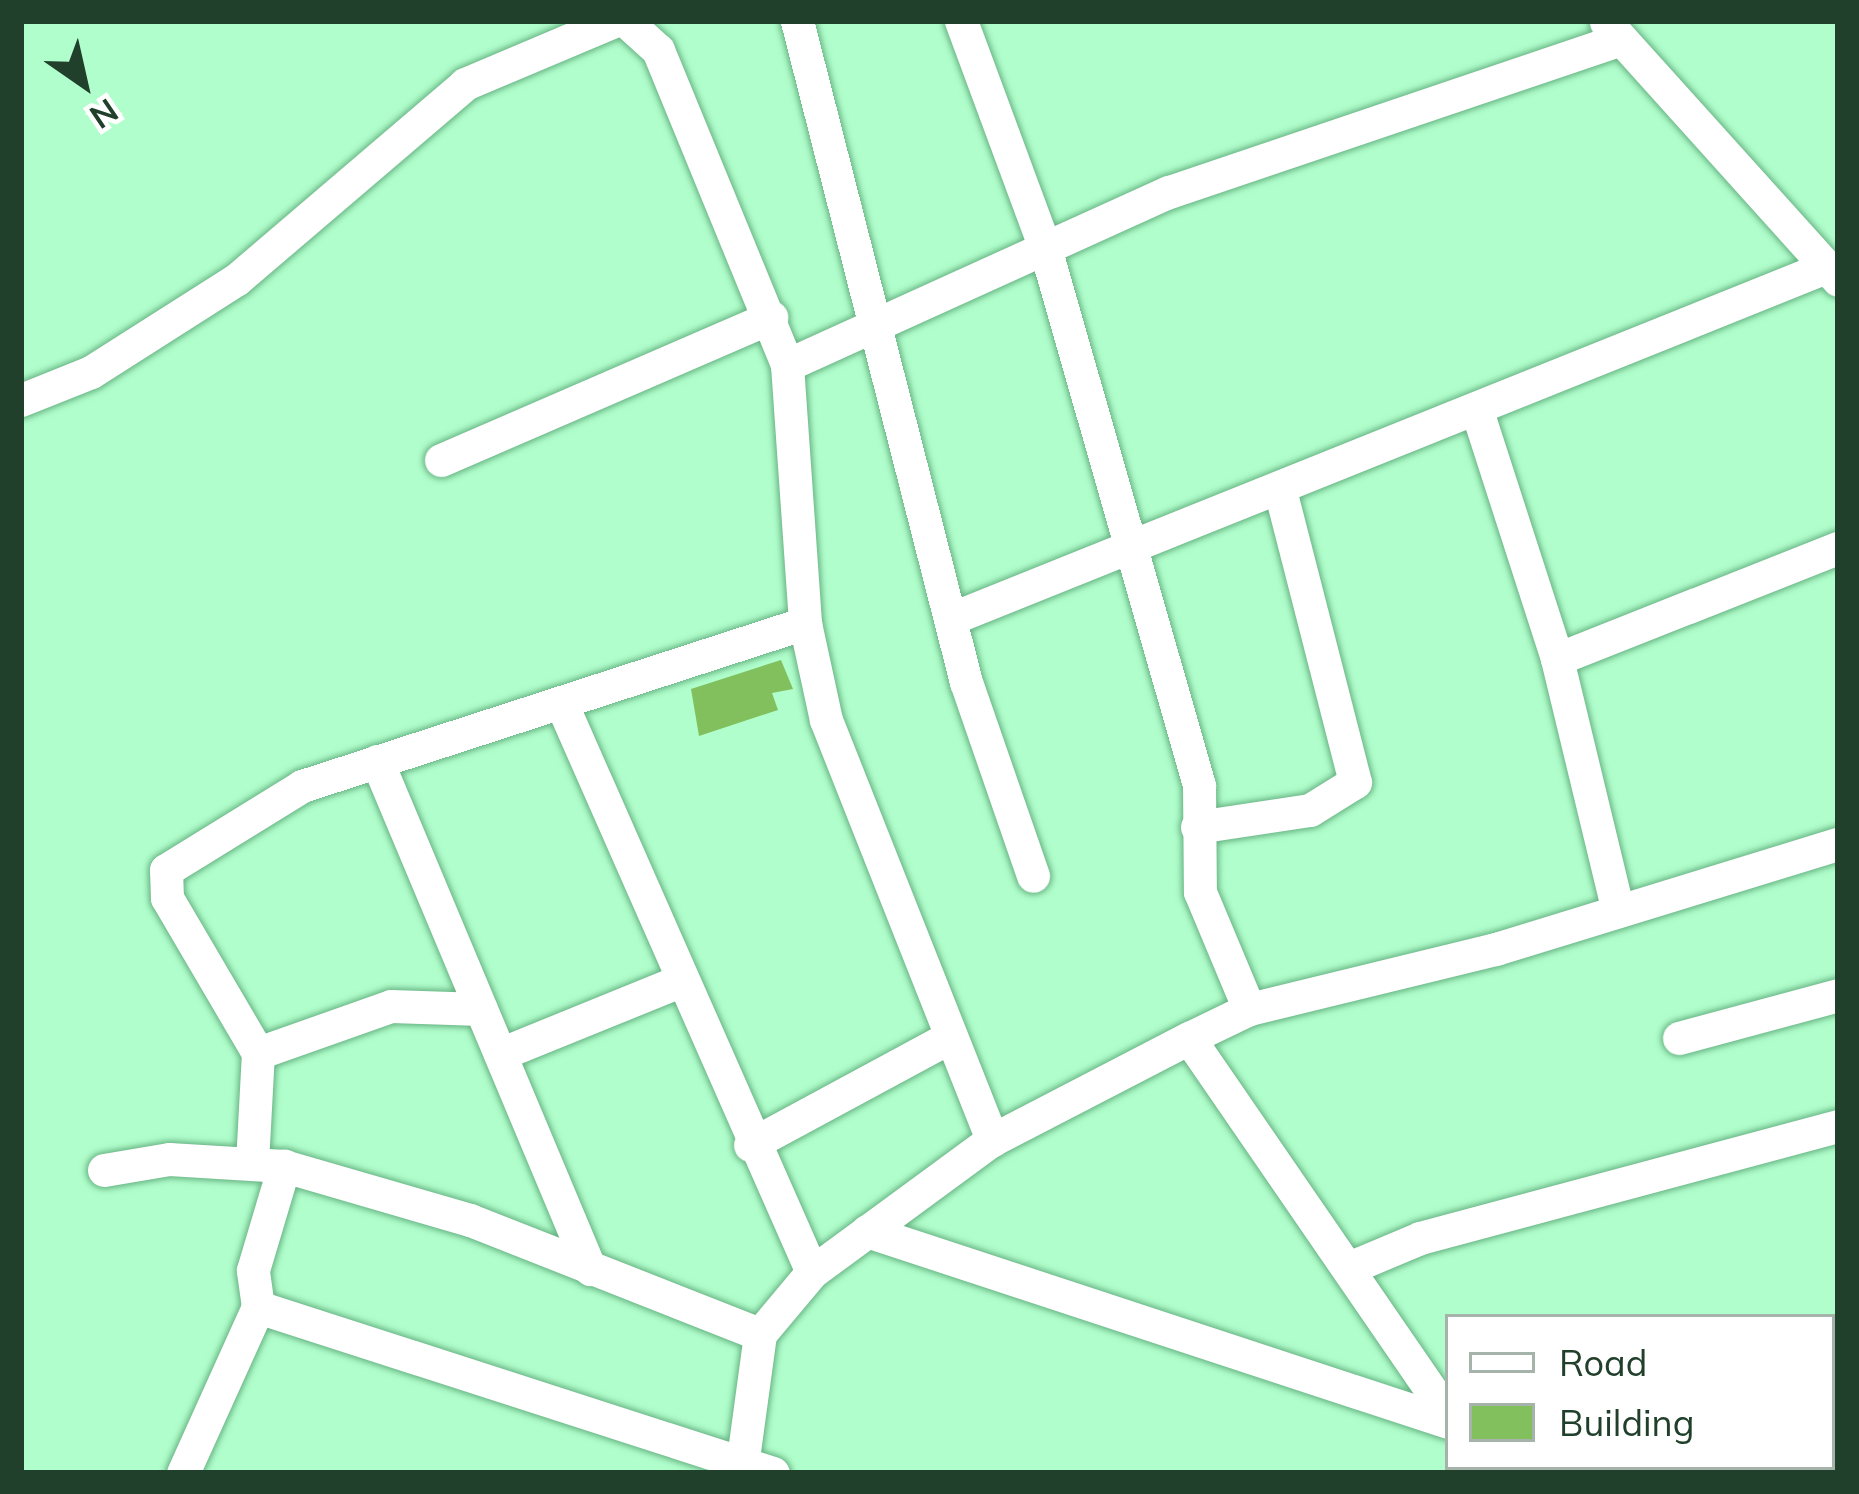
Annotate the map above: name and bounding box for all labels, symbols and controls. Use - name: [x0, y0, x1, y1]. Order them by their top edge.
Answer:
- north arrow: [24, 24, 144, 144]
- text: N: [83, 90, 126, 138]
- legend: [1445, 1314, 1835, 1470]
- text: Road: [1559, 1340, 1647, 1385]
- text: Building: [1559, 1400, 1694, 1445]

